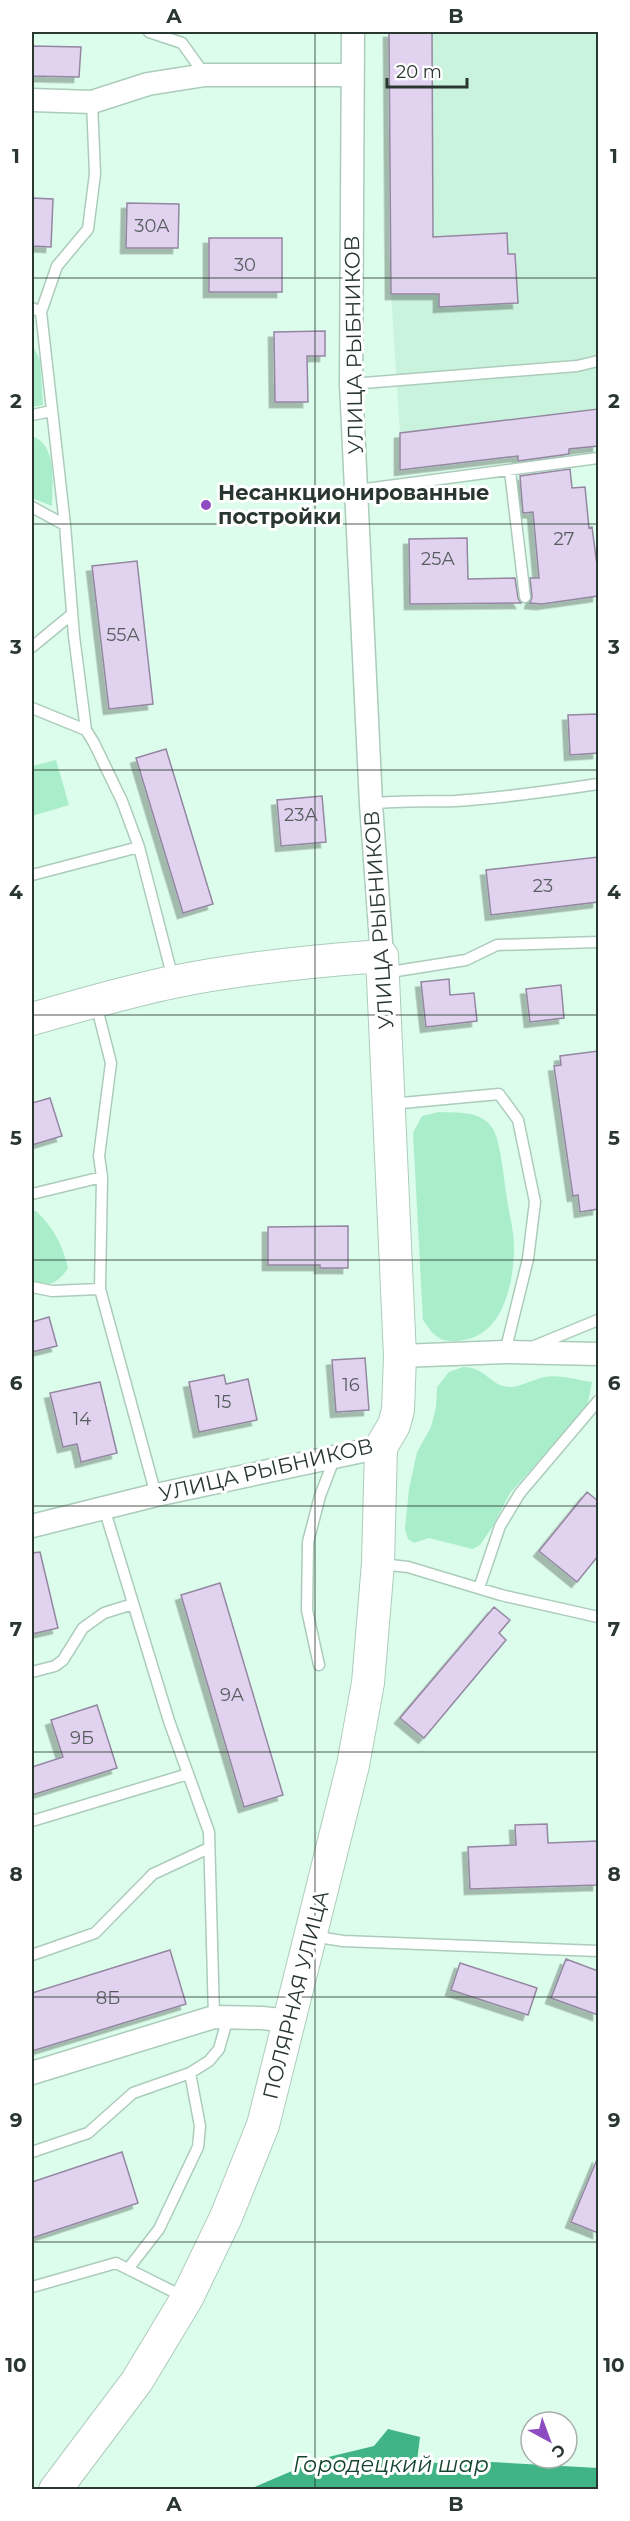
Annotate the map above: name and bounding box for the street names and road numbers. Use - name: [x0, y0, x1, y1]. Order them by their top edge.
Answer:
- street label: УЛИЦА РЫБНИКОВ: [339, 235, 368, 455]
- street label: УЛИЦА РЫБНИКОВ: [358, 810, 399, 1030]
- street label: УЛИЦА РЫБНИКОВ: [156, 1433, 375, 1506]
- street label: ПОЛЯРНАЯ УЛИЦА: [257, 1887, 334, 2102]

